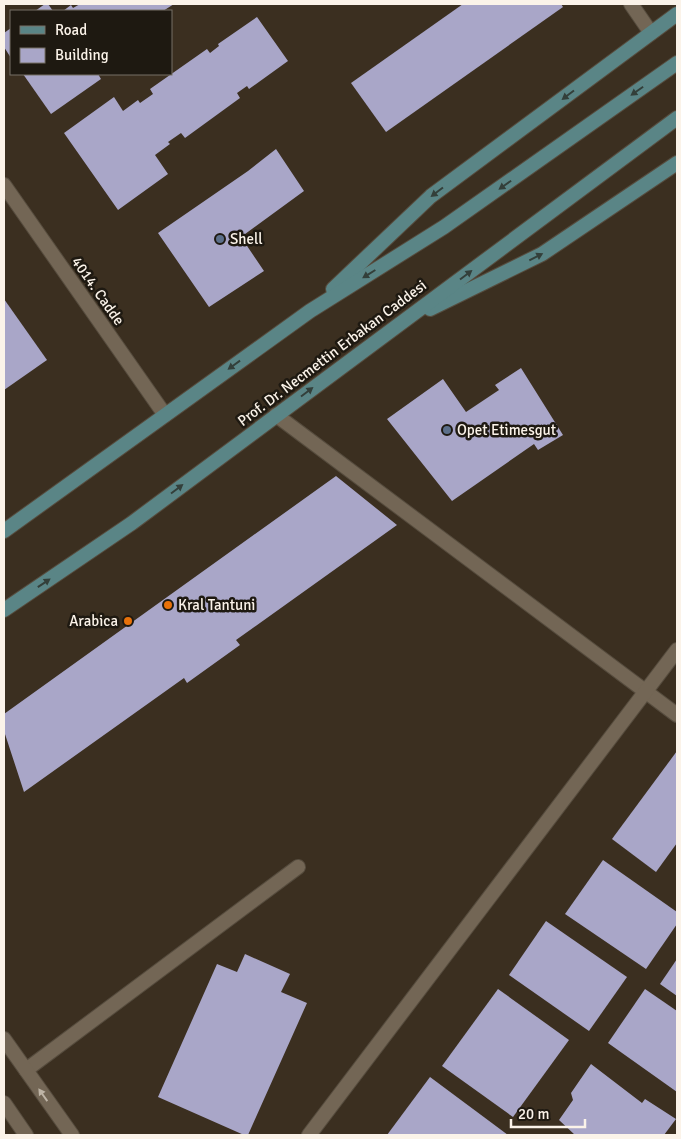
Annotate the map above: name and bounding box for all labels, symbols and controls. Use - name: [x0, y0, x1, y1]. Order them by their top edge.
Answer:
- legend: [10, 10, 172, 75]
- text: Road: [55, 21, 87, 39]
- text: Building: [55, 46, 109, 64]
- one-way arrow: [631, 86, 644, 96]
- one-way arrow: [561, 90, 575, 100]
- one-way arrow: [498, 180, 511, 190]
- one-way arrow: [430, 187, 444, 197]
- place label: Shell: [230, 230, 263, 248]
- marker: Shell: [214, 233, 226, 245]
- street label: 4014. Cadde: [68, 253, 128, 329]
- one-way arrow: [529, 253, 543, 261]
- one-way arrow: [362, 269, 375, 279]
- one-way arrow: [459, 269, 472, 280]
- street label: Prof. Dr. Necmettin Erbakan Caddesi: [234, 276, 430, 430]
- one-way arrow: [227, 360, 241, 370]
- one-way arrow: [300, 387, 314, 397]
- place label: Opet Etimesgut: [457, 421, 556, 439]
- marker: Opet Etimesgut: [441, 424, 453, 436]
- one-way arrow: [170, 484, 184, 494]
- one-way arrow: [37, 578, 51, 588]
- place label: Kral Tantuni: [178, 596, 255, 614]
- marker: Kral Tantuni: [162, 599, 174, 611]
- place label: Arabica: [69, 612, 118, 630]
- marker: Arabica: [122, 615, 134, 627]
- one-way arrow: [39, 1089, 49, 1102]
- scale bar: [511, 1096, 585, 1128]
- text: 20 m: [518, 1105, 549, 1123]

